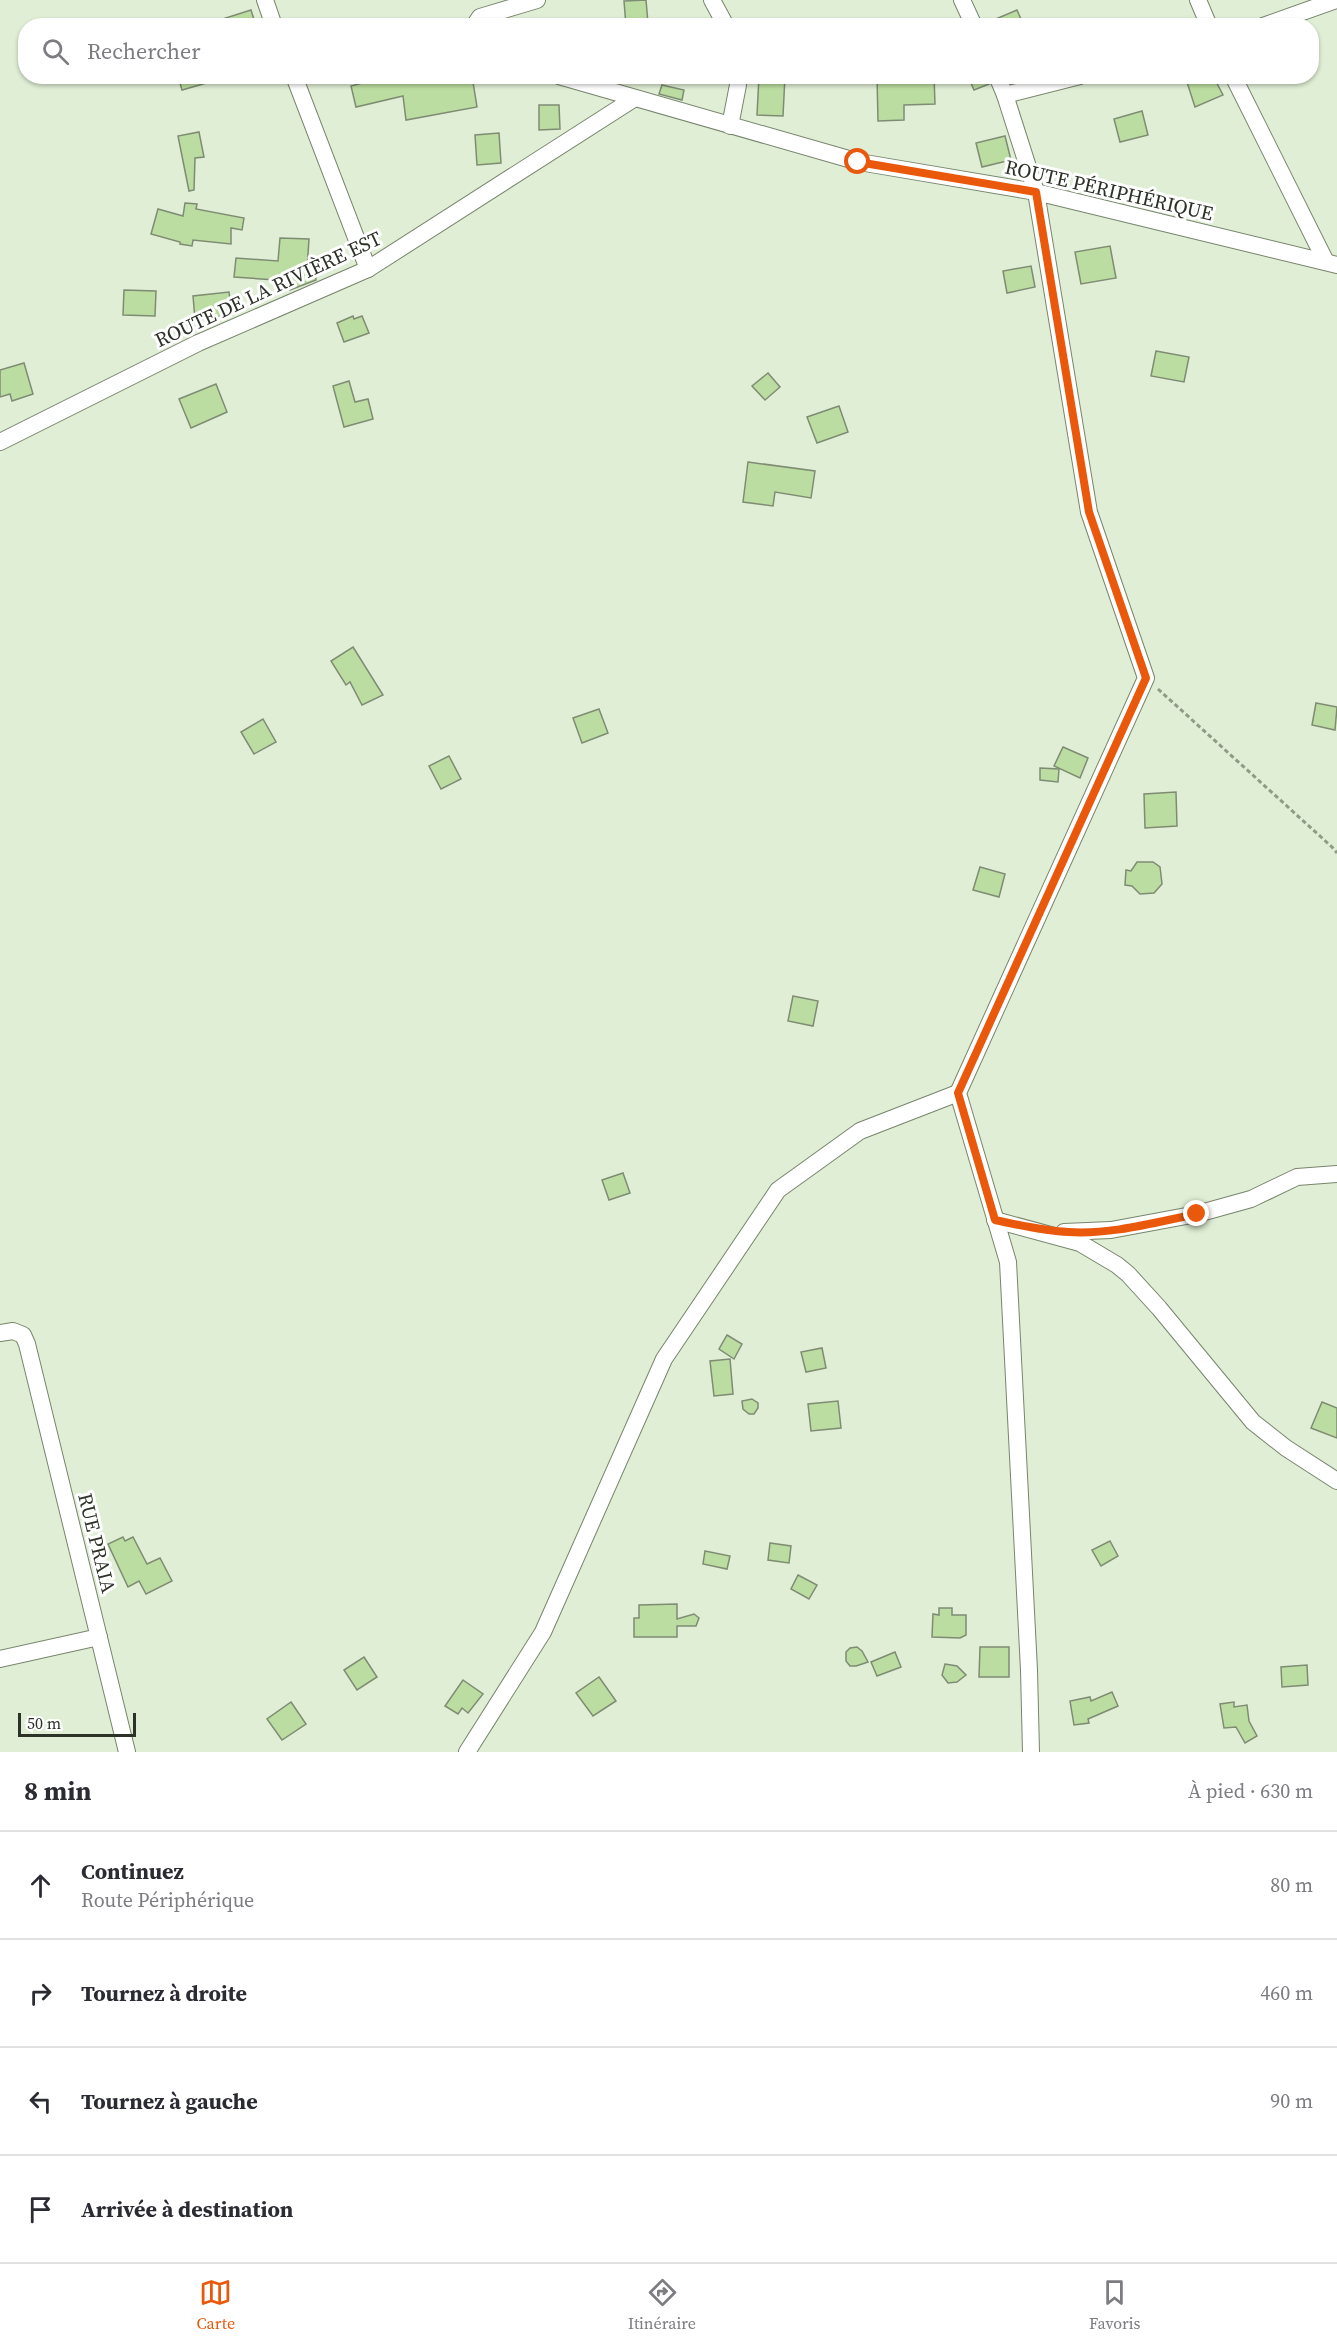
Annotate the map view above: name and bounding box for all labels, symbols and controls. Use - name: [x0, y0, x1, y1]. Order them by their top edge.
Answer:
- search box: [18, 18, 1319, 84]
- icon: search: [39, 35, 72, 68]
- text: Rechercher: [87, 36, 201, 66]
- route start: [844, 148, 870, 174]
- street label: ROUTE PÉRIPHÉRIQUE: [1002, 152, 1216, 228]
- street label: ROUTE DE LA RIVIÈRE EST: [150, 224, 386, 354]
- route end: [1183, 1200, 1209, 1226]
- street label: RUE PRAIA: [71, 1490, 123, 1596]
- scale bar: [18, 1710, 136, 1738]
- text: 50 m: [27, 1712, 61, 1734]
- text: 8 min: [24, 1773, 91, 1809]
- text: À pied · 630 m: [1188, 1777, 1313, 1805]
- text: Continuez: [81, 1856, 184, 1886]
- icon: ahead: [24, 1869, 57, 1902]
- text: 80 m: [1270, 1871, 1313, 1899]
- text: Route Périphérique: [81, 1886, 254, 1914]
- icon: right: [24, 1977, 57, 2010]
- text: Tournez à droite: [81, 1978, 247, 2008]
- text: 460 m: [1260, 1979, 1313, 2007]
- icon: left: [24, 2085, 57, 2118]
- text: Tournez à gauche: [81, 2086, 258, 2116]
- text: 90 m: [1270, 2087, 1313, 2115]
- icon: arrive: [24, 2193, 57, 2226]
- text: Arrivée à destination: [81, 2194, 293, 2224]
- tab: Carte: [197, 2276, 235, 2334]
- tab: Itinéraire: [628, 2276, 696, 2334]
- tab: Favoris: [1089, 2276, 1140, 2334]

